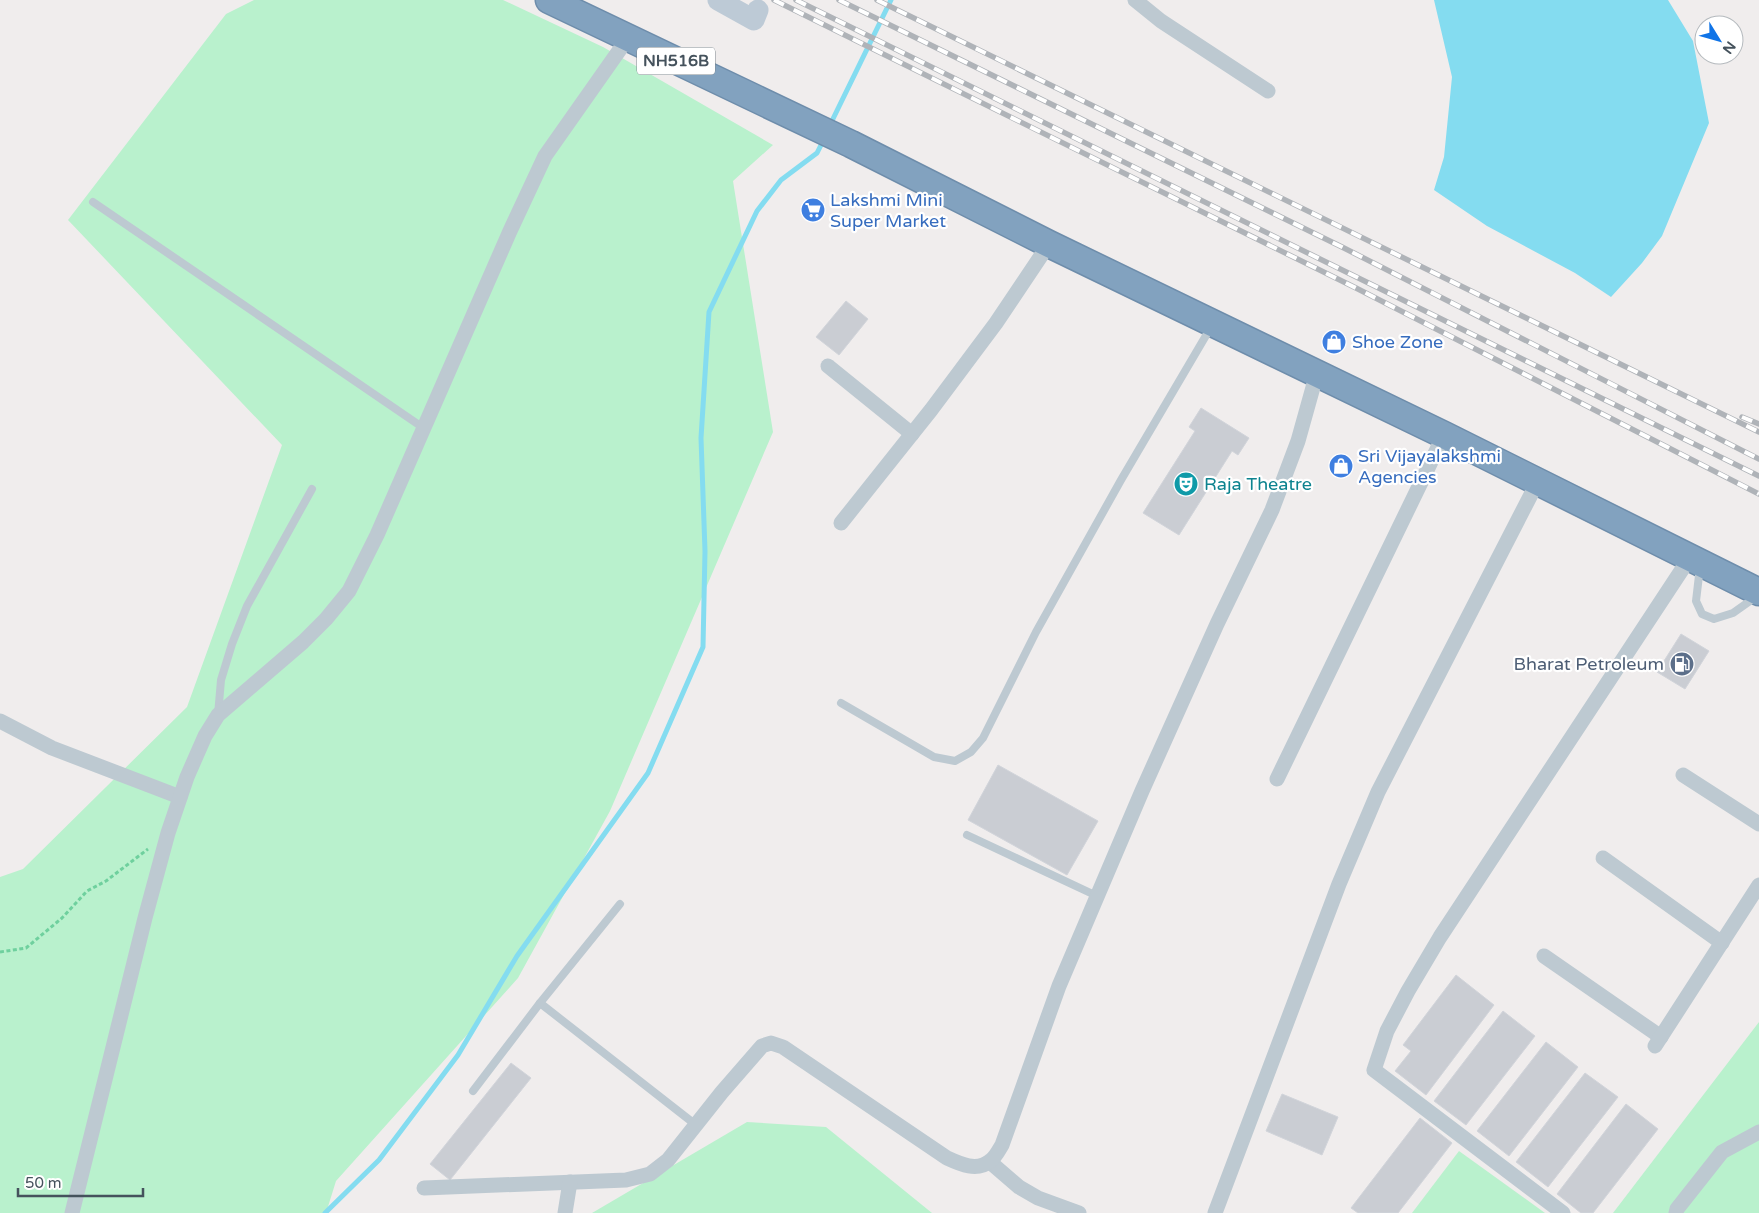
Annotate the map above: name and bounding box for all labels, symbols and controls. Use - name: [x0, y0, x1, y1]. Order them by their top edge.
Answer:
- north arrow: [1694, 15, 1744, 65]
- text: N: [1719, 38, 1739, 57]
- road number: NH516B: [637, 48, 715, 74]
- place label: Lakshmi Mini Super Market: [830, 189, 946, 232]
- supermarket icon: Lakshmi Mini Super Market: [800, 197, 826, 223]
- shop icon: Shoe Zone: [1321, 329, 1347, 355]
- place label: Shoe Zone: [1352, 331, 1443, 353]
- place label: Sri Vijayalakshmi Agencies: [1358, 445, 1501, 488]
- shop icon: Sri Vijayalakshmi Agencies: [1328, 453, 1354, 479]
- theatre icon: Raja Theatre: [1173, 471, 1199, 497]
- place label: Raja Theatre: [1204, 473, 1312, 495]
- fuel station icon: Bharat Petroleum: [1669, 651, 1695, 677]
- place label: Bharat Petroleum: [1514, 653, 1664, 675]
- scale bar: [18, 1166, 142, 1198]
- text: 50 m: [25, 1174, 62, 1192]

